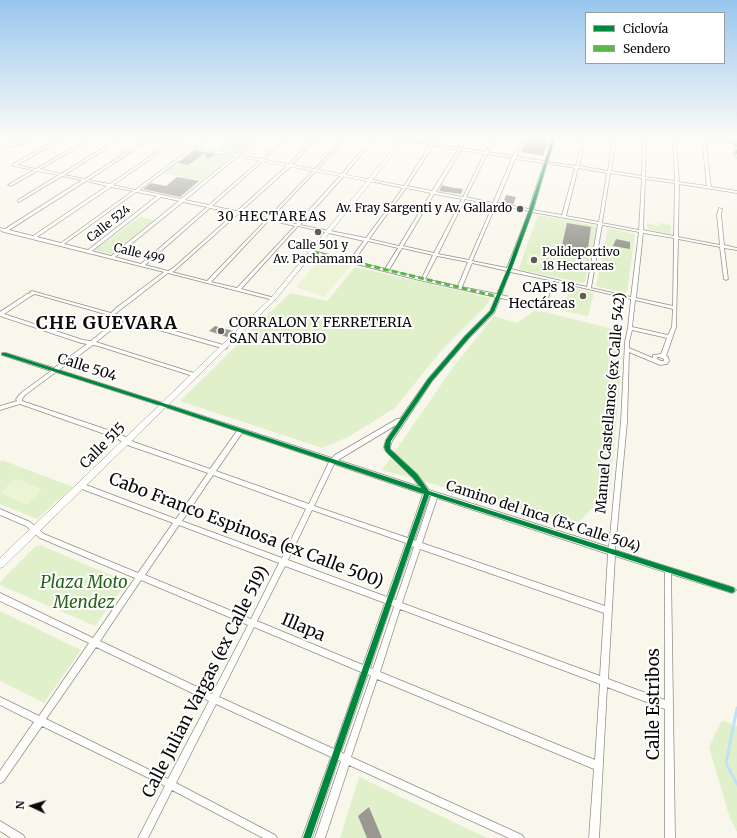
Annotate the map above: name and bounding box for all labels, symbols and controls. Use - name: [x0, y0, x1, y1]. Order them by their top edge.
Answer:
- legend: [585, 12, 725, 64]
- text: Ciclovía: [623, 21, 668, 36]
- text: Sendero: [623, 41, 670, 56]
- street label: Calle 524: [84, 202, 134, 246]
- place label: Av. Fray Sargenti y Av. Gallardo: [336, 202, 512, 216]
- marker: Av. Fray Sargenti y Av. Gallardo: [515, 204, 525, 214]
- district label: 30 HECTAREAS: [217, 209, 327, 225]
- marker: Calle 501 y Av. Pachamama: [313, 227, 323, 237]
- place label: Calle 501 y Av. Pachamama: [273, 239, 363, 267]
- street label: Calle 499: [112, 241, 166, 267]
- place label: Polideportivo 18 Hectareas: [542, 246, 620, 274]
- marker: Polideportivo 18 Hectareas: [529, 255, 539, 265]
- place label: CAPs 18 Hectáreas: [509, 280, 575, 312]
- marker: CAPs 18 Hectáreas: [578, 291, 588, 301]
- street label: Manuel Castellanos (ex Calle 542): [593, 292, 629, 514]
- district label: CHE GUEVARA: [36, 313, 178, 335]
- place label: CORRALON Y FERRETERIA SAN ANTOBIO: [229, 315, 412, 348]
- marker: CORRALON Y FERRETERIA SAN ANTOBIO: [216, 326, 226, 336]
- street label: Calle 504: [55, 350, 119, 386]
- street label: Calle 515: [77, 420, 129, 472]
- street label: Cabo Franco Espinosa (ex Calle 500): [106, 469, 386, 593]
- street label: Camino del Inca (Ex Calle 504): [444, 478, 642, 556]
- street label: Calle Julian Vargas (ex Calle 519): [138, 562, 274, 802]
- park label: Plaza Moto Mendez: [40, 573, 128, 613]
- street label: Illapa: [278, 610, 328, 646]
- street label: Calle Estribos: [644, 648, 664, 760]
- north arrow: [12, 786, 52, 826]
- text: N: [13, 800, 27, 810]

